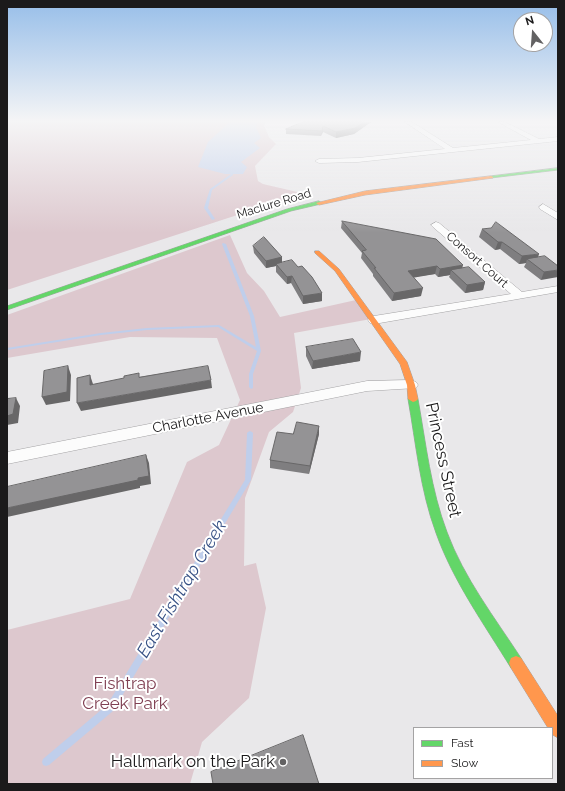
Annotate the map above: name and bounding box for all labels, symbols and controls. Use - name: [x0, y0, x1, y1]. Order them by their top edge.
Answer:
- north arrow: [513, 12, 553, 52]
- text: N: [524, 14, 536, 28]
- street label: Maclure Road: [235, 186, 313, 222]
- street label: Consort Court: [443, 229, 511, 291]
- street label: Charlotte Avenue: [151, 399, 265, 437]
- street label: Princess Street: [421, 401, 465, 519]
- water label: East Fishtrap Creek: [133, 516, 231, 662]
- park label: Fishtrap Creek Park: [82, 674, 168, 714]
- legend: [413, 727, 553, 779]
- text: Fast: [451, 736, 474, 750]
- place label: Hallmark on the Park: [111, 752, 275, 772]
- text: Slow: [451, 756, 478, 770]
- marker: Hallmark on the Park: [278, 757, 288, 767]

